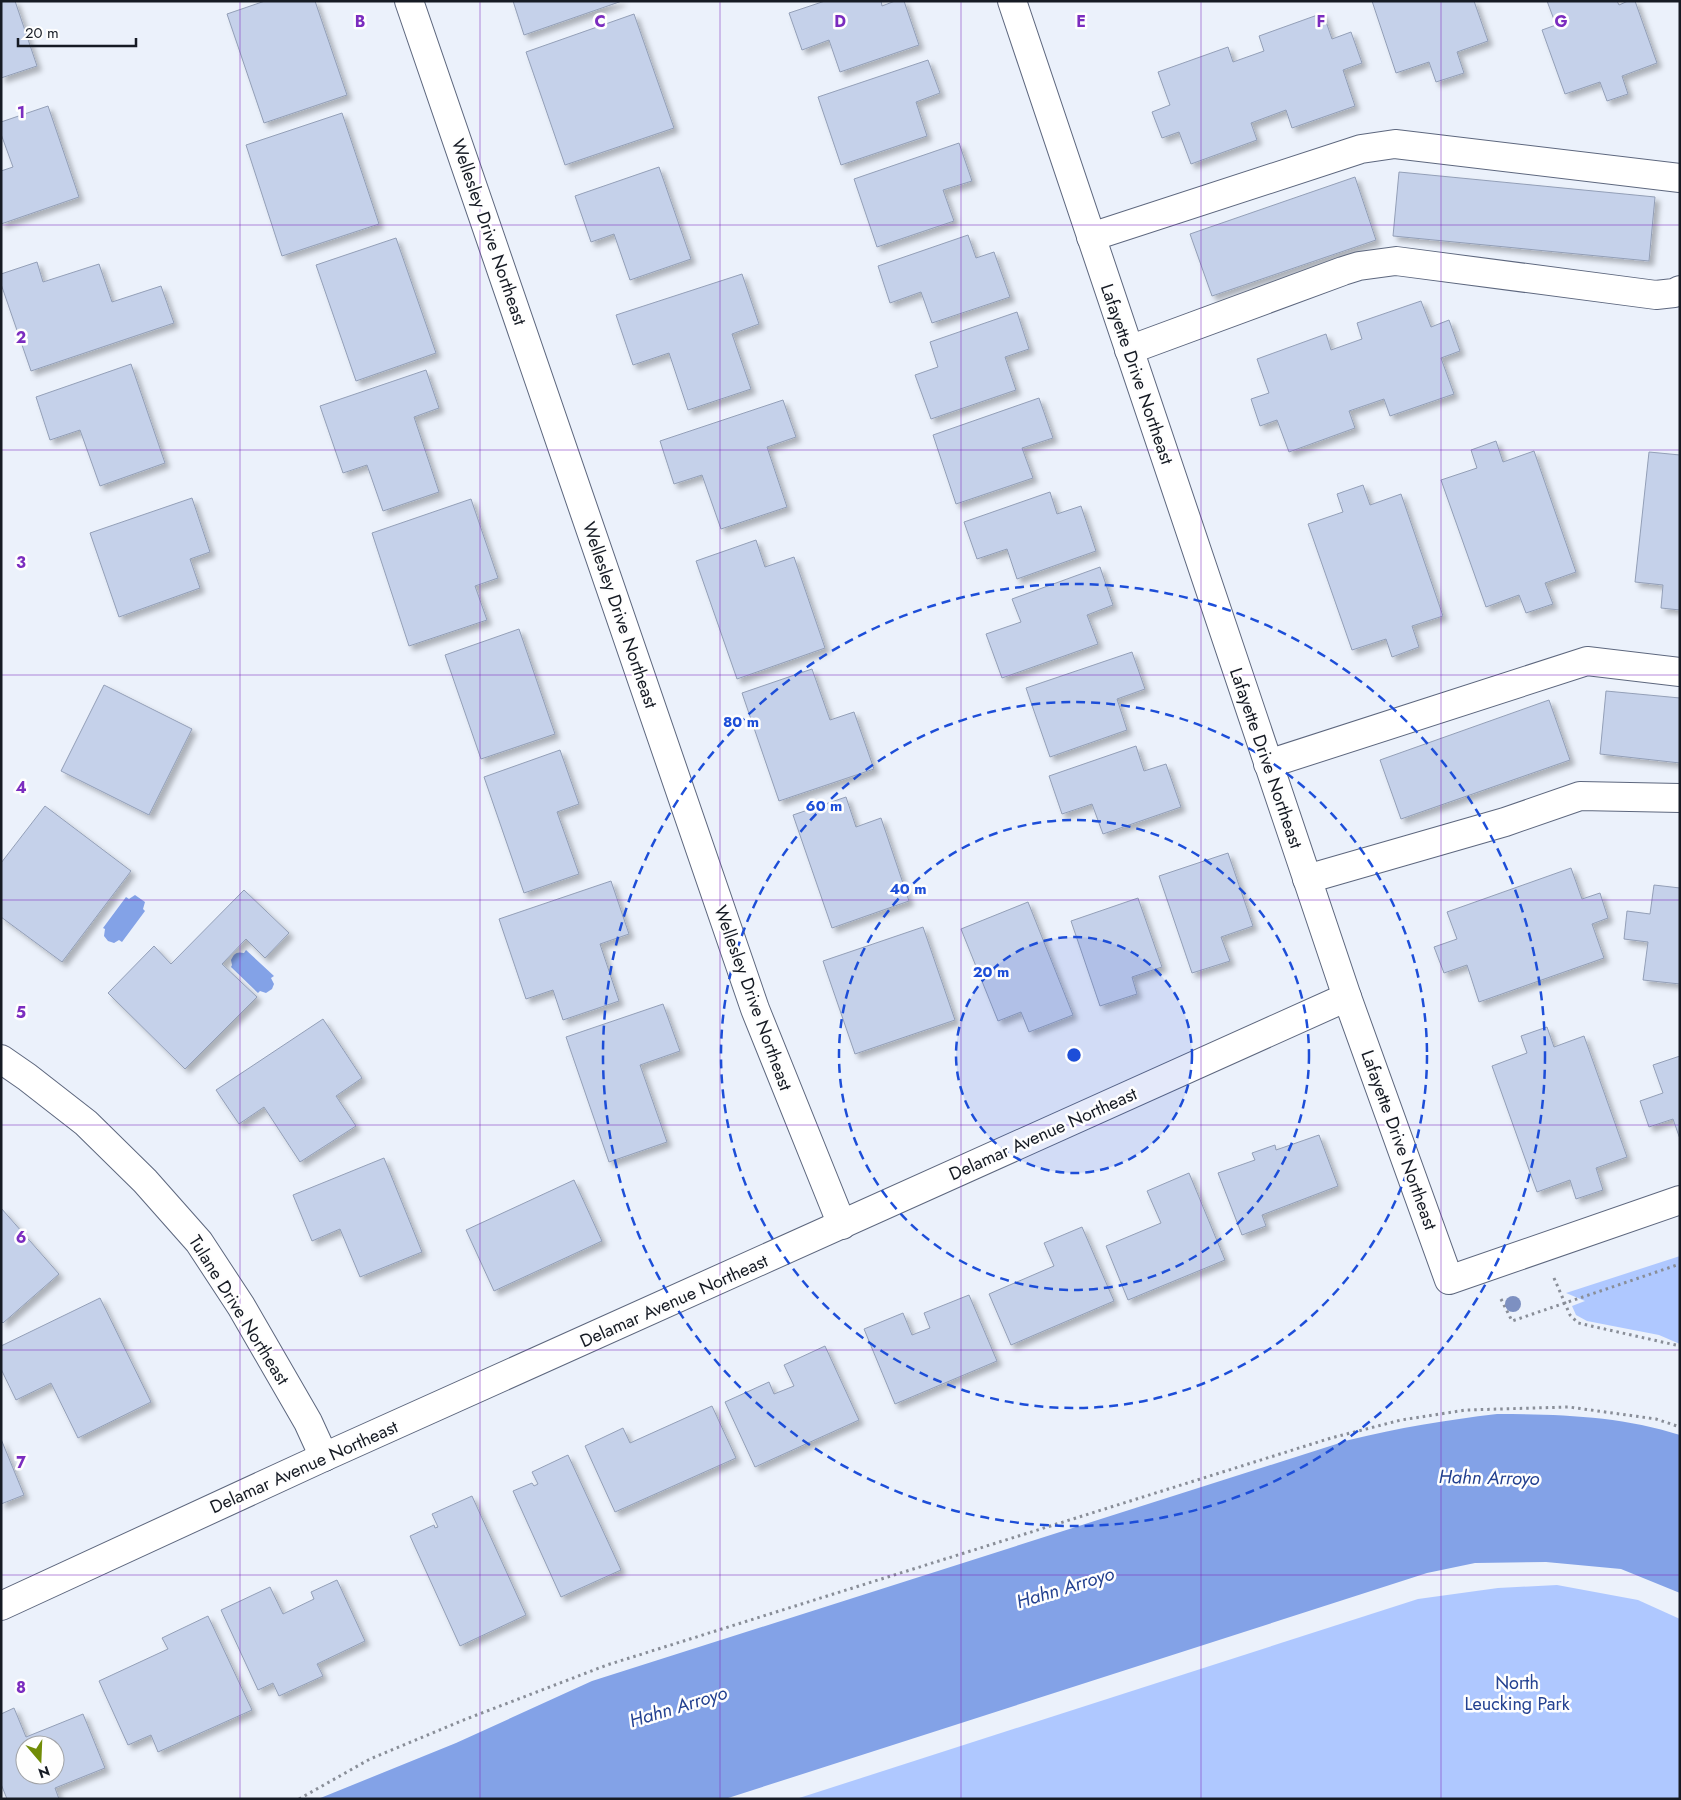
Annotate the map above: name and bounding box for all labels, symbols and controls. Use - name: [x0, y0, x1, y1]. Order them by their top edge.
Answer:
- text: B: [355, 10, 365, 33]
- text: C: [594, 10, 606, 33]
- text: D: [834, 10, 846, 33]
- text: E: [1076, 10, 1086, 33]
- text: F: [1317, 10, 1325, 33]
- text: G: [1554, 10, 1568, 33]
- scale bar: [18, 15, 135, 47]
- text: 20 m: [25, 22, 59, 44]
- text: 1: [17, 101, 25, 124]
- street label: Wellesley Drive Northeast: [445, 135, 533, 329]
- street label: Lafayette Drive Northeast: [1094, 280, 1180, 468]
- text: 2: [16, 326, 26, 349]
- street label: Wellesley Drive Northeast: [576, 518, 664, 712]
- text: 3: [16, 551, 26, 574]
- street label: Lafayette Drive Northeast: [1223, 664, 1309, 852]
- text: 80 m: [723, 711, 759, 733]
- text: 4: [15, 776, 27, 799]
- text: 60 m: [806, 795, 842, 817]
- text: 40 m: [889, 878, 927, 900]
- street label: Wellesley Drive Northeast: [707, 902, 799, 1095]
- text: 20 m: [973, 961, 1009, 983]
- text: 5: [16, 1001, 26, 1024]
- centre of rings: [1065, 1046, 1083, 1064]
- street label: Lafayette Drive Northeast: [1354, 1047, 1444, 1234]
- street label: Delamar Avenue Northeast: [945, 1081, 1142, 1187]
- text: 6: [16, 1226, 26, 1249]
- street label: Tulane Drive Northeast: [182, 1230, 296, 1390]
- street label: Delamar Avenue Northeast: [576, 1248, 773, 1354]
- street label: Delamar Avenue Northeast: [206, 1414, 403, 1520]
- text: 7: [16, 1451, 26, 1474]
- water label: Hahn Arroyo: [1438, 1463, 1540, 1492]
- water label: Hahn Arroyo: [1013, 1560, 1117, 1615]
- park label: North Leucking Park: [1464, 1670, 1570, 1717]
- text: 8: [16, 1676, 26, 1699]
- water label: Hahn Arroyo: [626, 1679, 730, 1734]
- north arrow: [15, 1735, 65, 1785]
- text: N: [36, 1761, 53, 1784]

